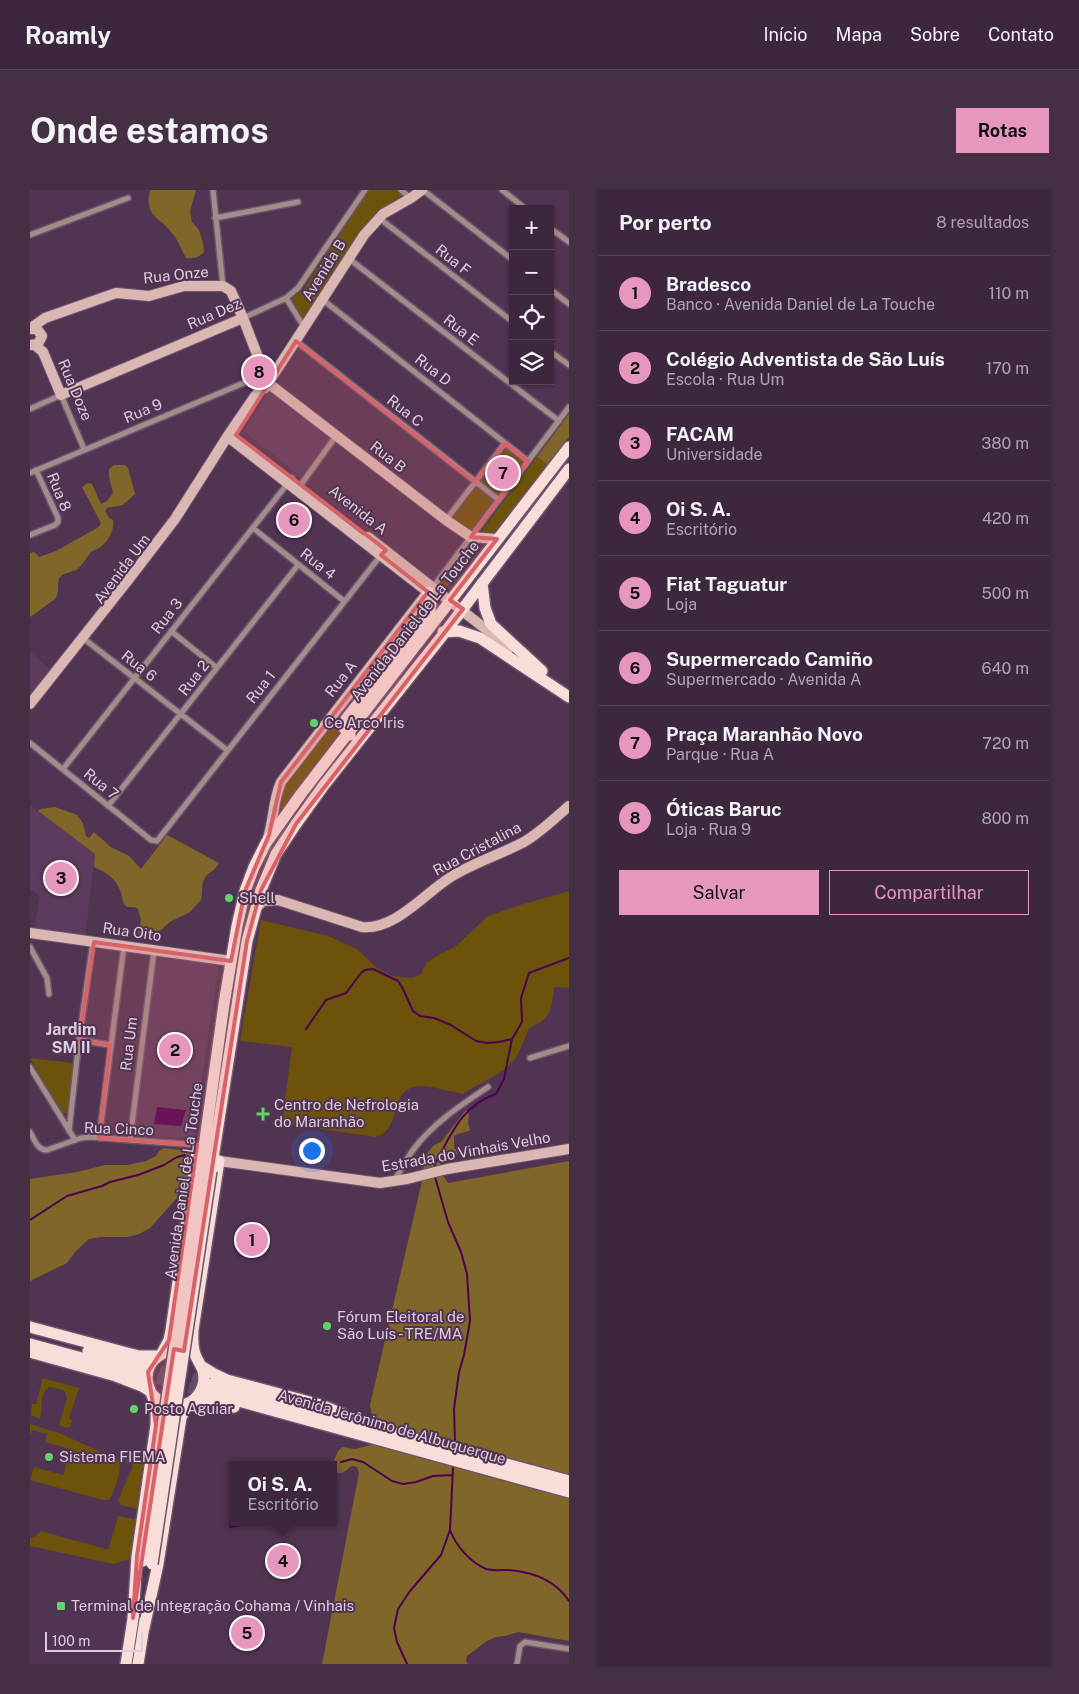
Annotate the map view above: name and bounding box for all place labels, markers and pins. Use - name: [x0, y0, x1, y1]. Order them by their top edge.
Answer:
- pin: 8: [243, 353, 275, 391]
- pin: 7: [487, 454, 519, 492]
- pin: 6: [278, 501, 310, 539]
- place label: Ce Arco Iris: [324, 714, 404, 731]
- marker: Ce Arco Iris: [308, 717, 320, 729]
- pin: 3: [45, 859, 77, 897]
- place label: Shell: [239, 889, 275, 906]
- marker: Shell: [223, 892, 235, 904]
- pin: 2: [159, 1031, 191, 1069]
- place label: Centro de Nefrologia do Maranhão: [274, 1096, 419, 1130]
- marker: Centro de Nefrologia do Maranhão: [256, 1107, 270, 1121]
- pin: 1: [236, 1221, 268, 1259]
- place label: Fórum Eleitoral de São Luís - TRE/MA: [337, 1308, 464, 1342]
- marker: Fórum Eleitoral de São Luís - TRE/MA: [321, 1320, 333, 1332]
- place label: Posto Aguiar: [144, 1400, 233, 1417]
- marker: Posto Aguiar: [128, 1403, 140, 1415]
- place label: Sistema FIEMA: [59, 1448, 166, 1465]
- marker: Sistema FIEMA: [43, 1451, 55, 1463]
- pin: 4: [267, 1542, 299, 1580]
- place label: Terminal de Integração Cohama / Vinhais: [71, 1597, 354, 1614]
- marker: Terminal de Integração Cohama / Vinhais: [55, 1600, 67, 1612]
- pin: 5: [231, 1614, 263, 1652]

